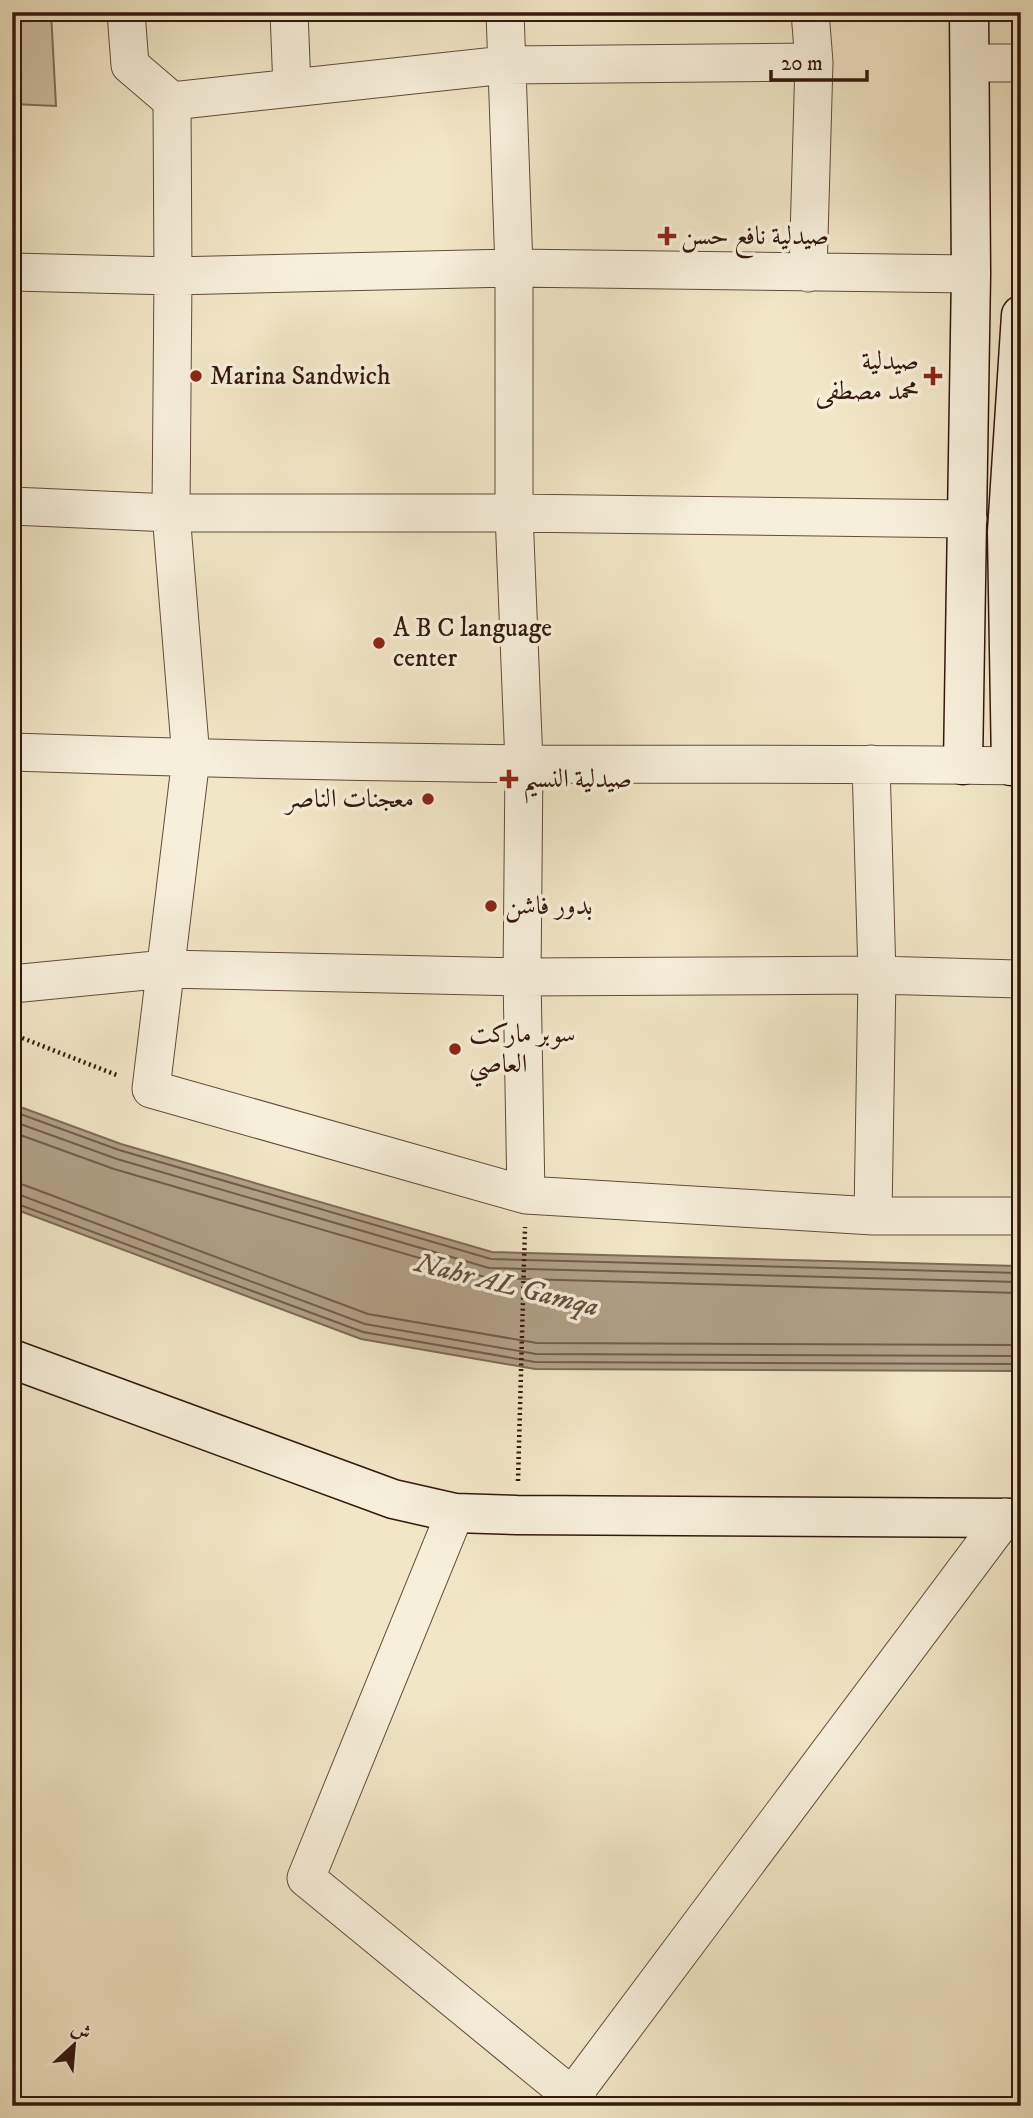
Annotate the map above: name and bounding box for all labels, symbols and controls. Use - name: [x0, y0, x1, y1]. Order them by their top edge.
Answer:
- scale bar: [771, 38, 867, 82]
- text: 20 m: [781, 51, 823, 77]
- place label: صيدلية نافع حسن: [681, 220, 829, 259]
- marker: صيدلية نافع حسن: [659, 228, 675, 244]
- place label: صيدلية محمد مصطفى: [816, 345, 919, 409]
- place label: Marina Sandwich: [210, 360, 391, 393]
- marker: Marina Sandwich: [188, 368, 204, 384]
- marker: صيدلية محمد مصطفى: [925, 368, 941, 384]
- place label: A B C language center: [393, 612, 552, 675]
- marker: A B C language center: [371, 635, 387, 651]
- place label: صيدلية النسيم: [523, 763, 632, 804]
- marker: صيدلية النسيم: [501, 771, 517, 787]
- place label: معجنات الناصر: [283, 783, 414, 816]
- marker: معجنات الناصر: [420, 791, 436, 807]
- place label: بدور فاشن: [505, 890, 593, 923]
- marker: بدور فاشن: [483, 898, 499, 914]
- place label: سوبر ماركت العاصي: [469, 1018, 576, 1087]
- marker: سوبر ماركت العاصي: [447, 1041, 463, 1057]
- water label: Nahr AL Gamqa: [409, 1245, 602, 1326]
- north arrow: [38, 2010, 108, 2080]
- text: ش: [67, 2017, 94, 2046]

